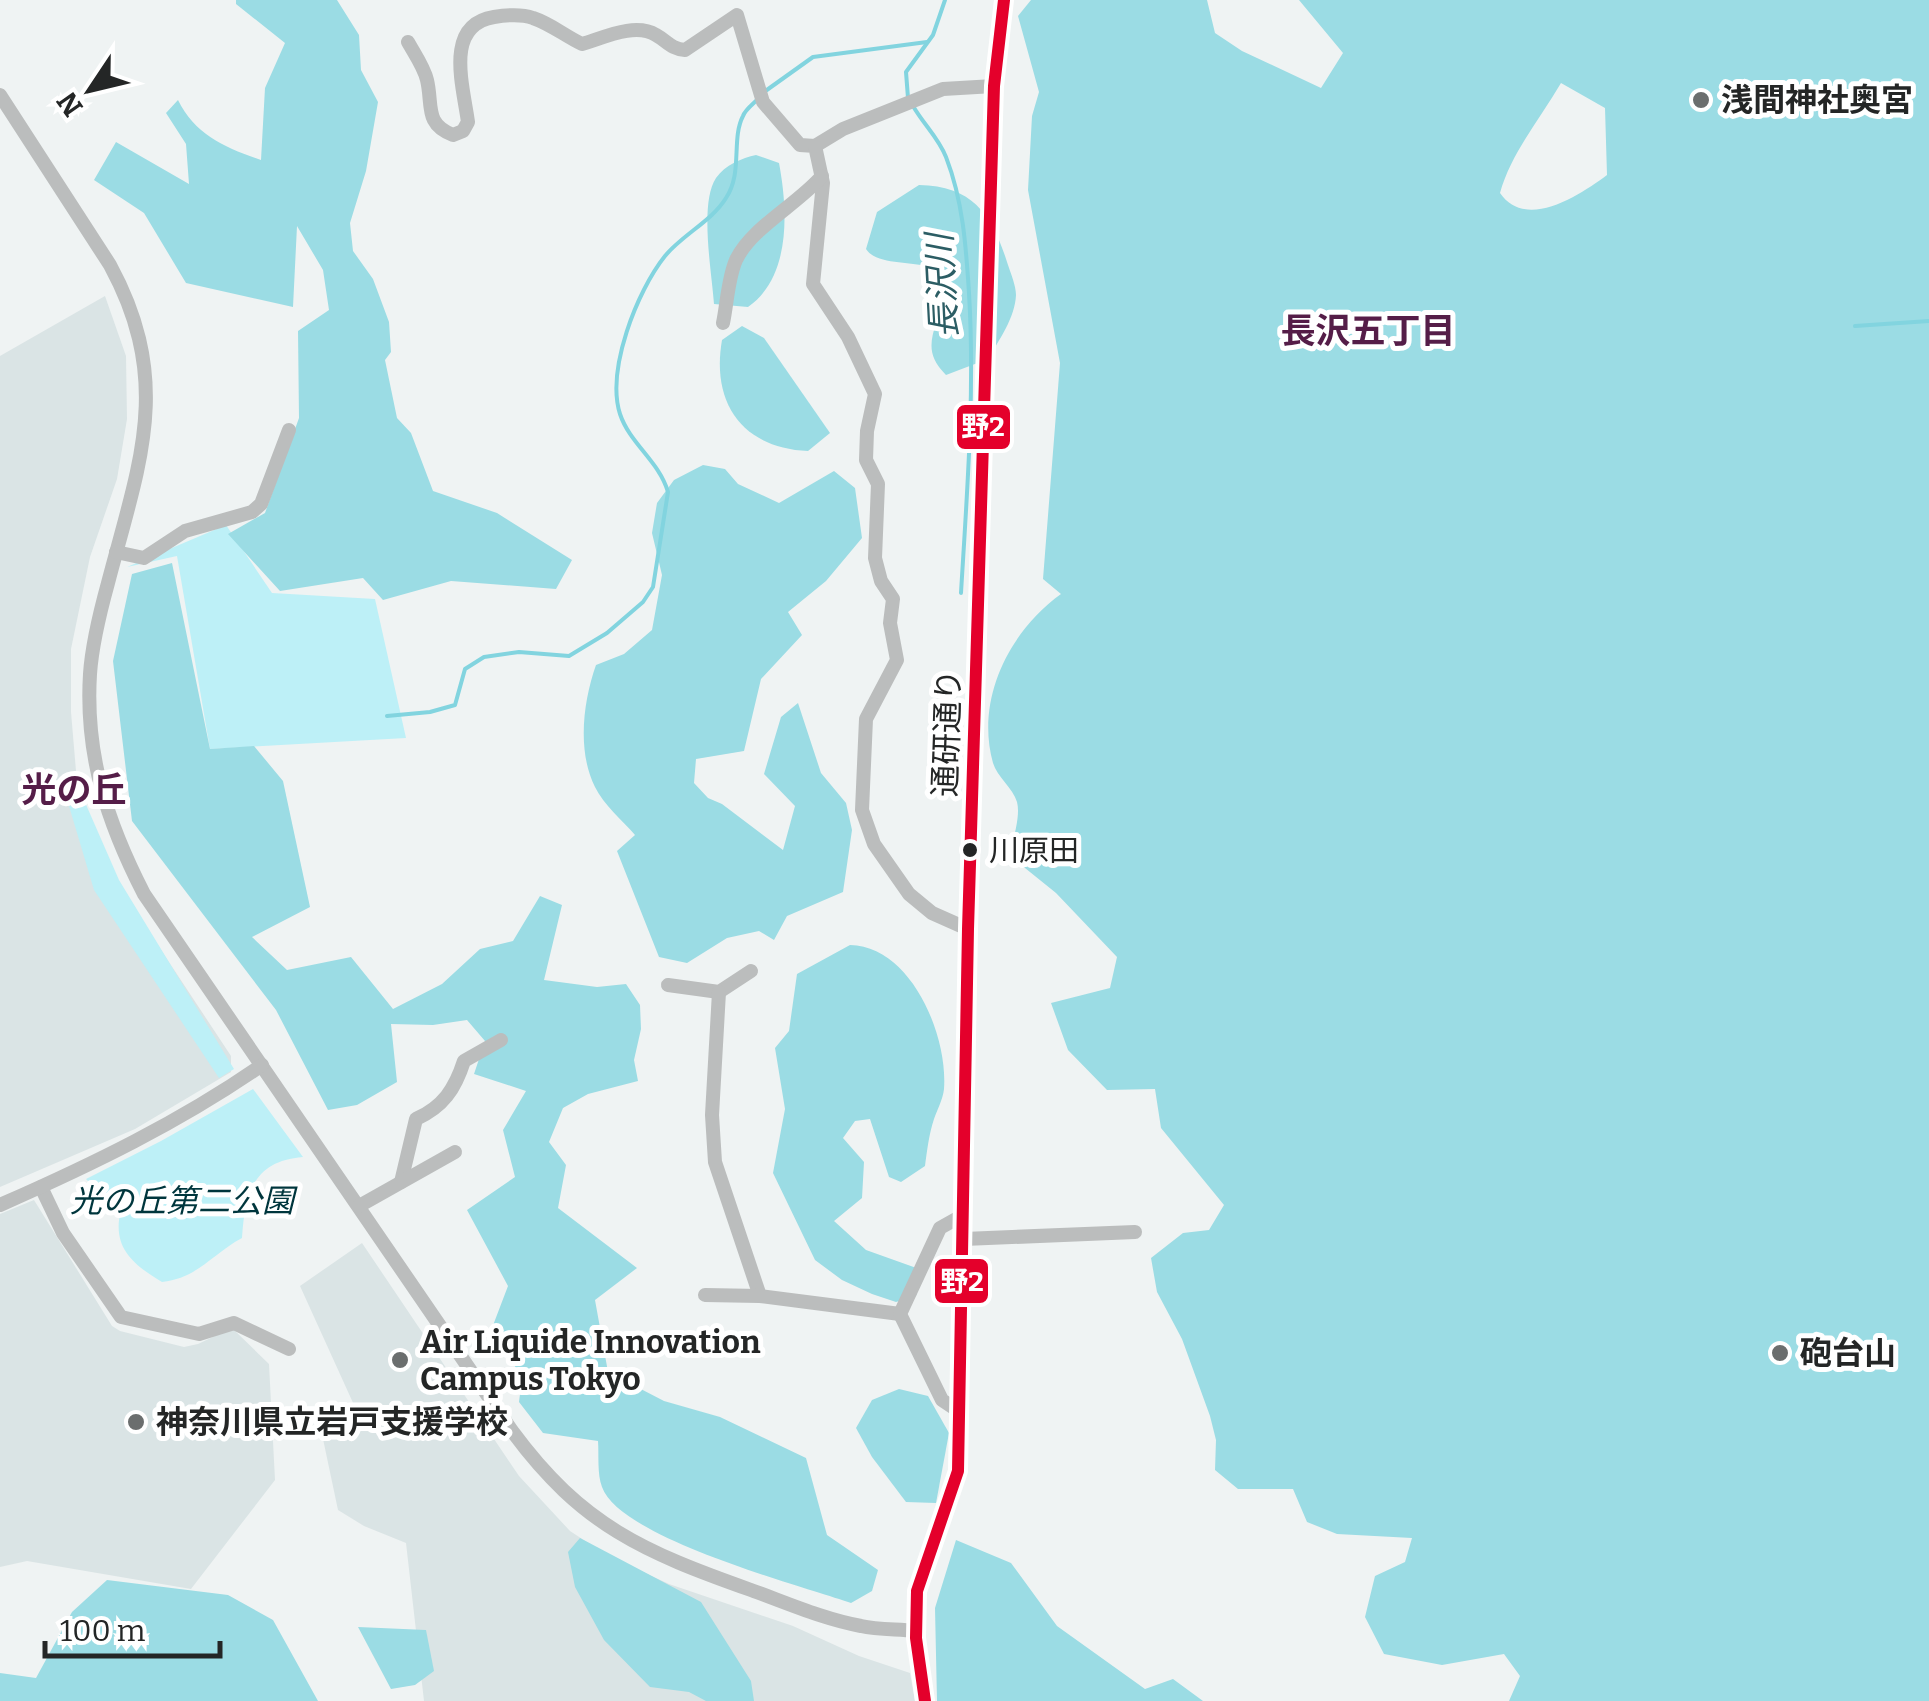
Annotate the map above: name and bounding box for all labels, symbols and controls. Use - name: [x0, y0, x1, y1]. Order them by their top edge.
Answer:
- north arrow: [40, 40, 140, 140]
- place label: 浅間神社奥宮: [1721, 81, 1913, 119]
- text: N: [50, 86, 90, 122]
- marker: 浅間神社奥宮: [1690, 89, 1712, 111]
- water label: 長沢川: [918, 228, 966, 340]
- district label: 長沢五丁目: [1280, 310, 1456, 352]
- line badge: 野2: [955, 403, 1012, 451]
- text: 野2: [961, 410, 1005, 443]
- street label: 通研通り: [926, 668, 968, 798]
- district label: 光の丘: [21, 769, 127, 811]
- place label: 川原田: [989, 833, 1079, 869]
- marker: 川原田: [960, 840, 980, 860]
- park label: 光の丘第二公園: [70, 1182, 298, 1220]
- line badge: 野2: [933, 1257, 990, 1305]
- text: 野2: [940, 1265, 984, 1298]
- place label: Air Liquide Innovation Campus Tokyo: [420, 1323, 761, 1398]
- place label: 砲台山: [1800, 1334, 1896, 1372]
- marker: 砲台山: [1769, 1342, 1791, 1364]
- marker: Air Liquide Innovation Campus Tokyo: [389, 1349, 411, 1371]
- place label: 神奈川県立岩戸支援学校: [156, 1403, 508, 1441]
- marker: 神奈川県立岩戸支援学校: [125, 1411, 147, 1433]
- scale bar: [45, 1596, 220, 1658]
- text: 100 m: [60, 1613, 146, 1649]

